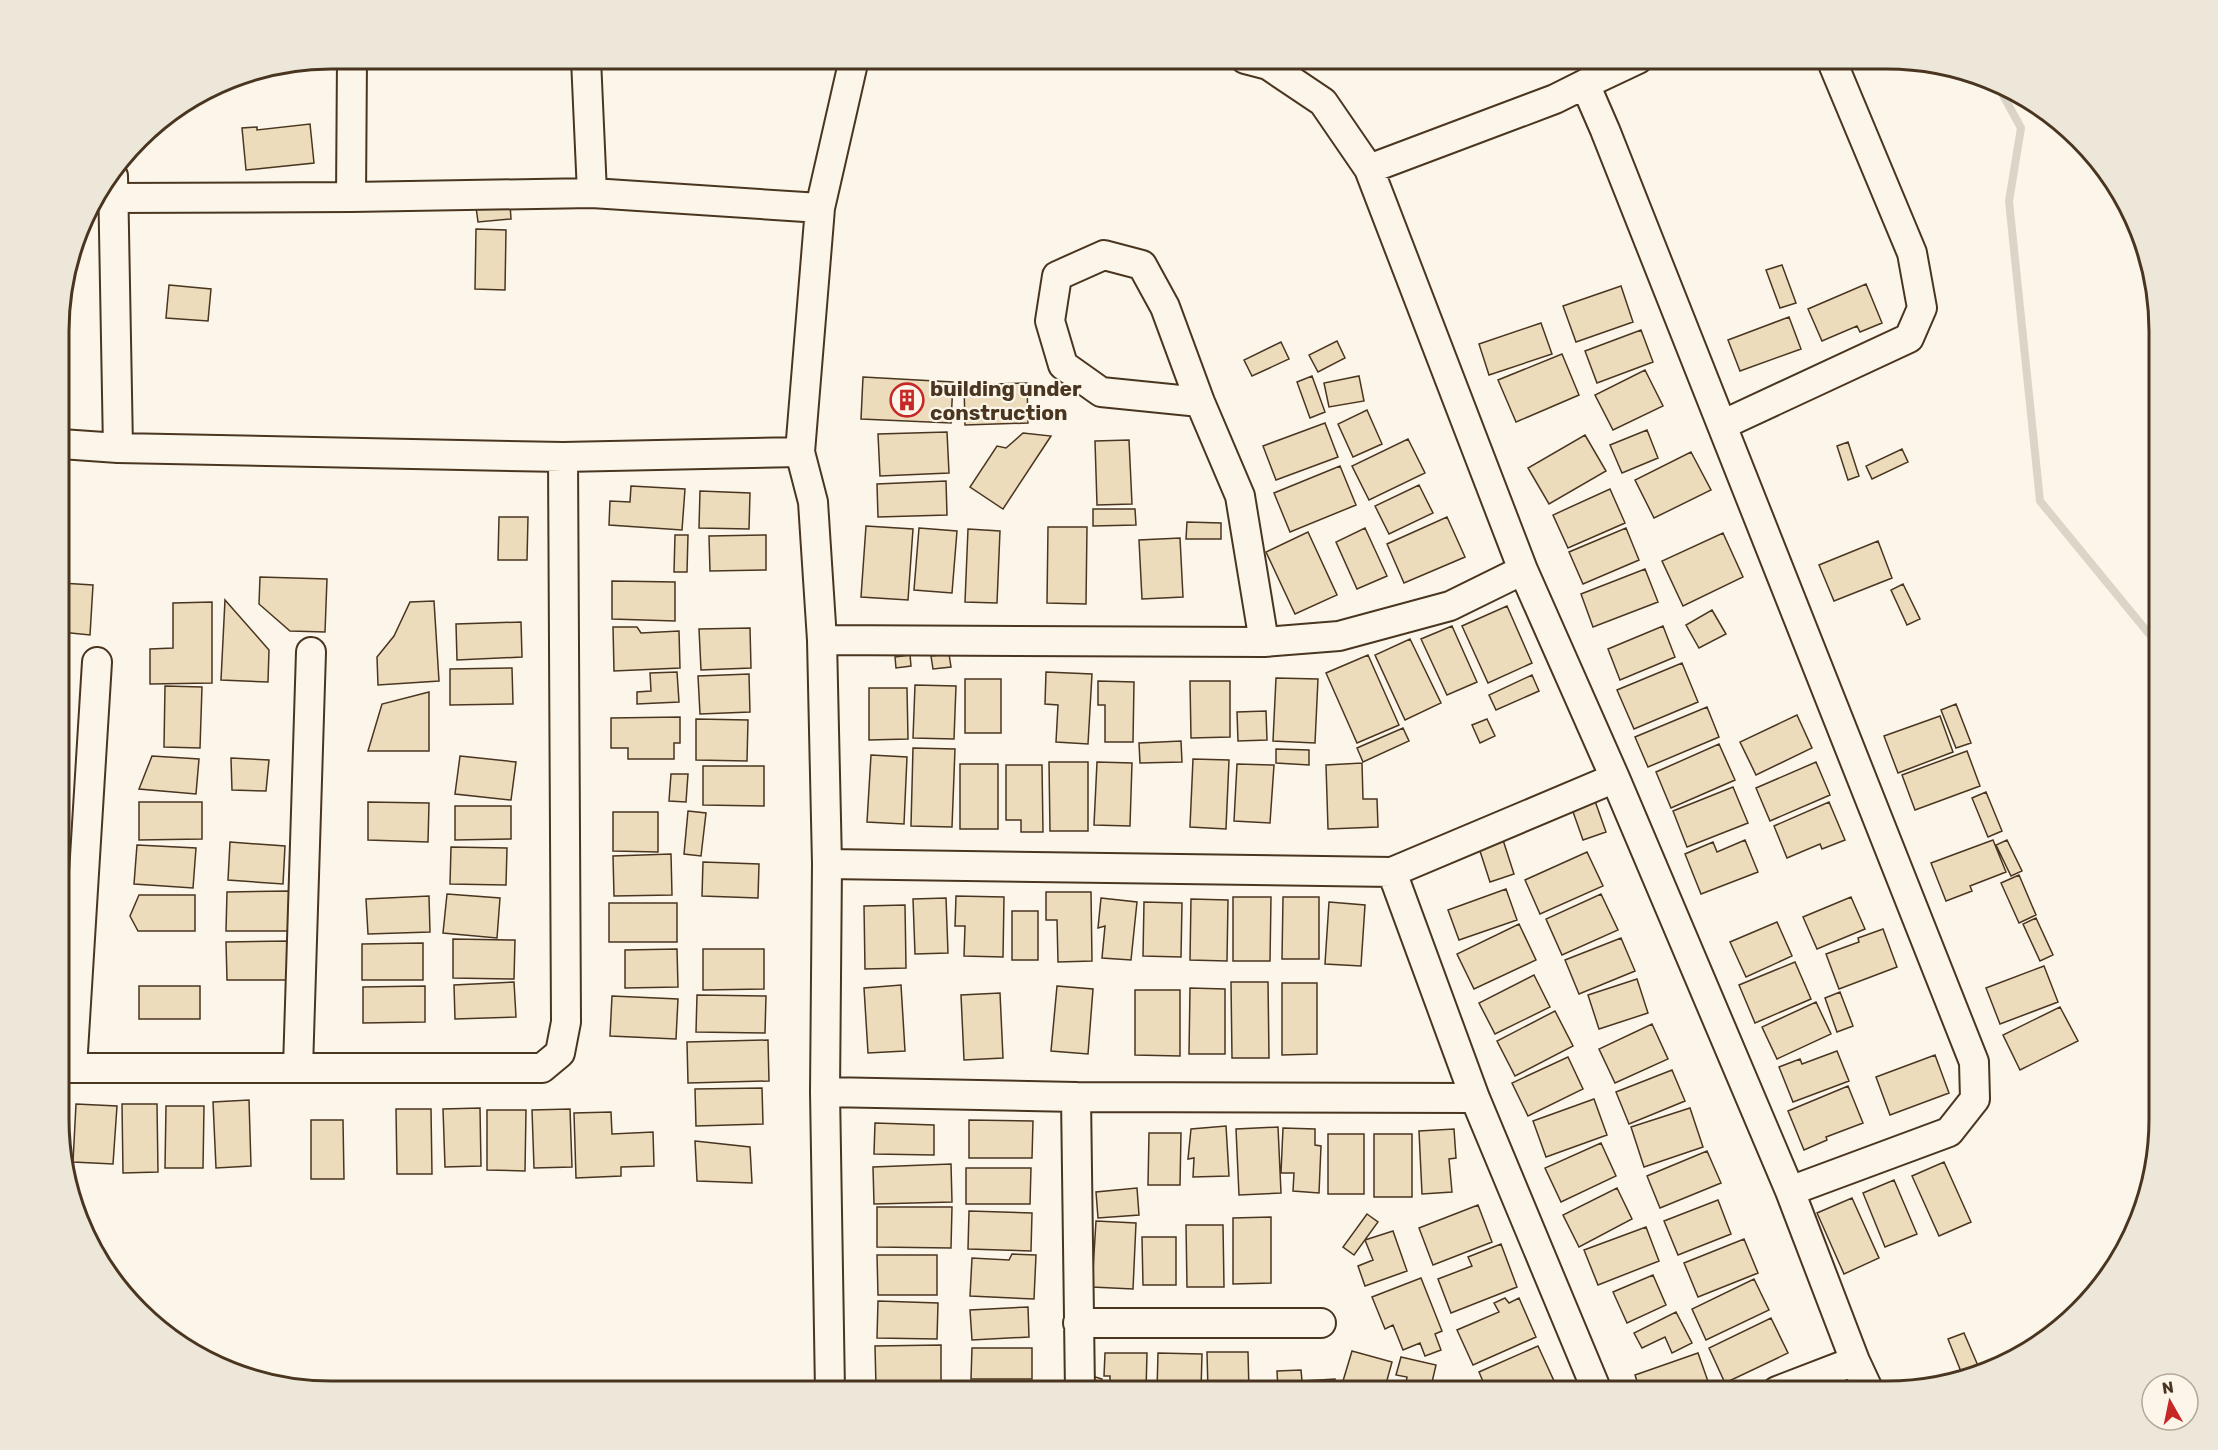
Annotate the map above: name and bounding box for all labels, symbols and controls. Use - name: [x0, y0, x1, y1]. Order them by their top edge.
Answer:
- place label: building under construction: [930, 376, 1082, 425]
- building icon: building under construction: [889, 382, 925, 418]
- north arrow: [2140, 1372, 2200, 1432]
- text: N: [2161, 1377, 2175, 1398]

